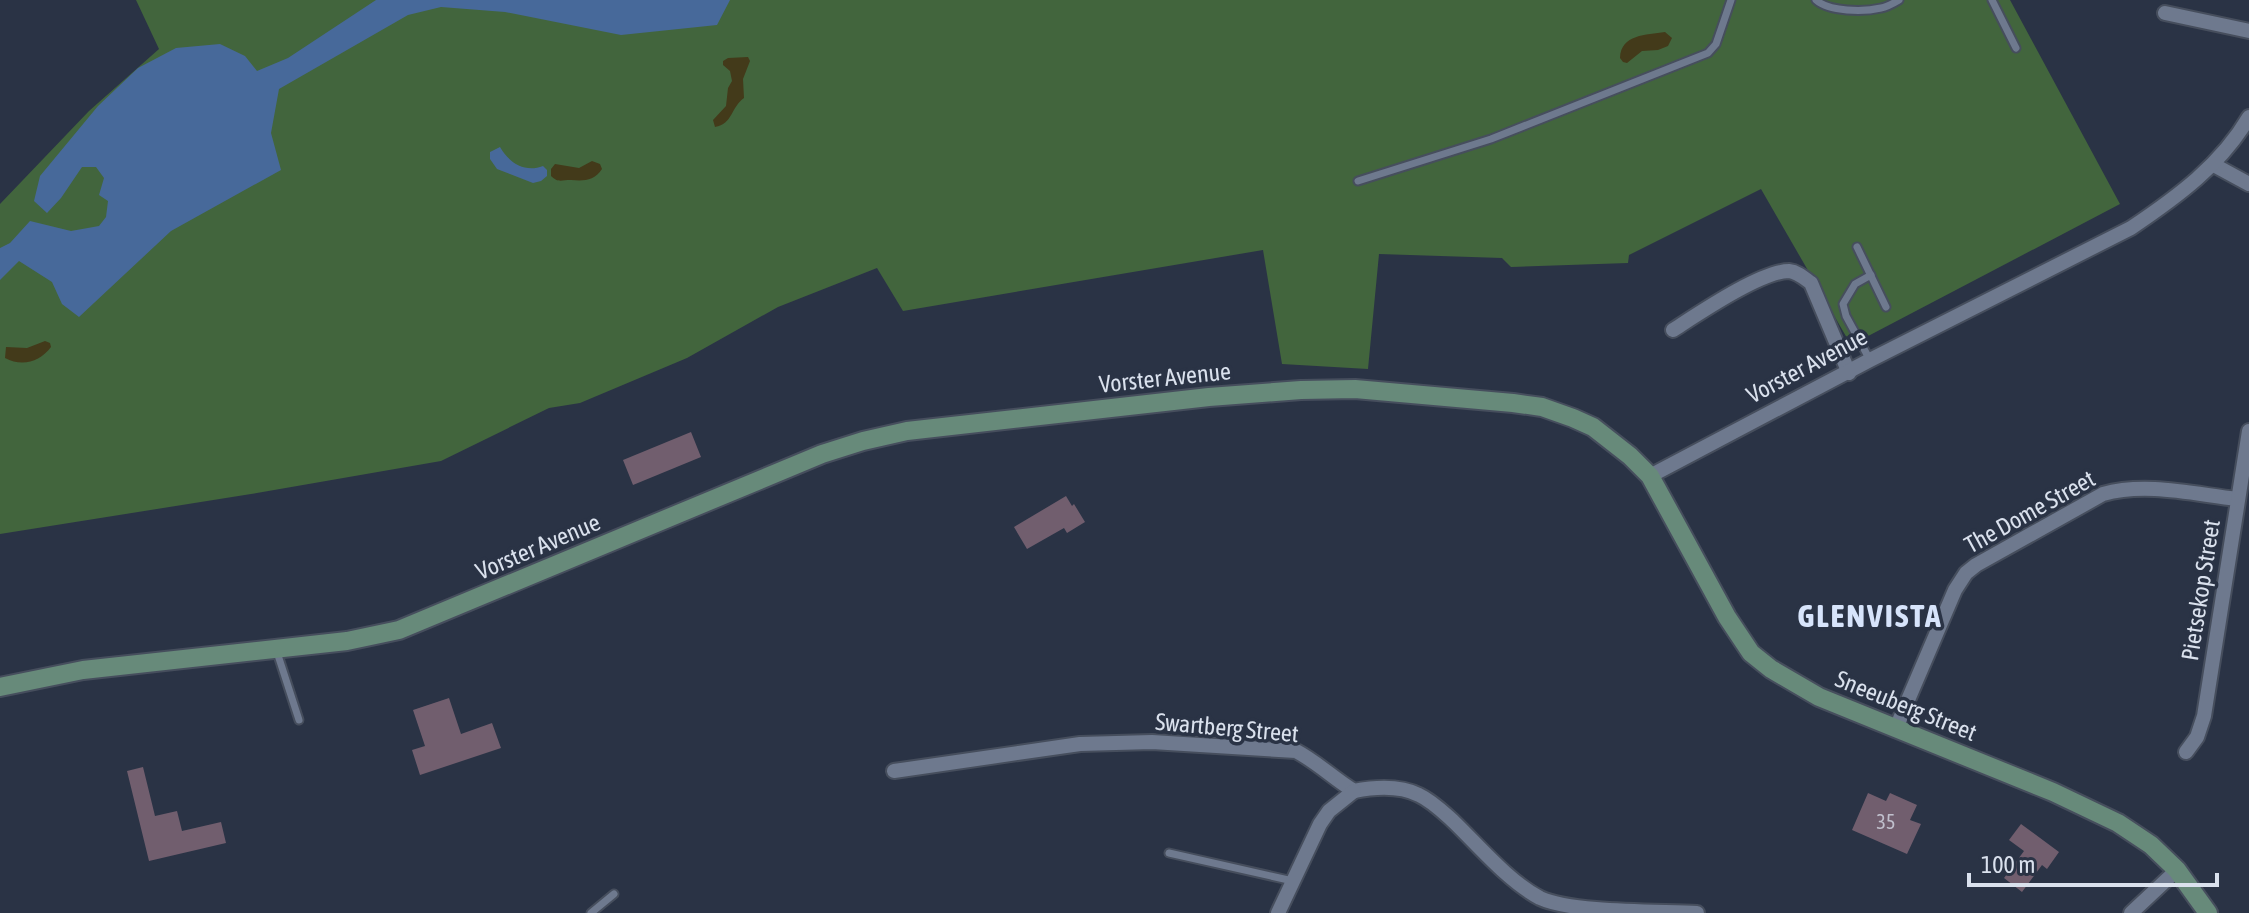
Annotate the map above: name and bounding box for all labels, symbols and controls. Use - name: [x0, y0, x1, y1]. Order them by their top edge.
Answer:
- street label: Vorster Avenue: [1742, 323, 1871, 409]
- street label: Vorster Avenue: [1098, 357, 1232, 398]
- street label: The Dome Street: [1960, 465, 2100, 558]
- street label: Vorster Avenue: [472, 508, 604, 585]
- street label: Pietsekop Street: [2176, 517, 2225, 662]
- district label: GLENVISTA: [1797, 597, 1943, 634]
- street label: Sneeuberg Street: [1832, 665, 1981, 746]
- street label: Swartberg Street: [1154, 708, 1300, 747]
- house number: 35: [1877, 810, 1895, 833]
- scale bar: [1969, 837, 2217, 887]
- text: 100 m: [1981, 851, 2035, 878]

